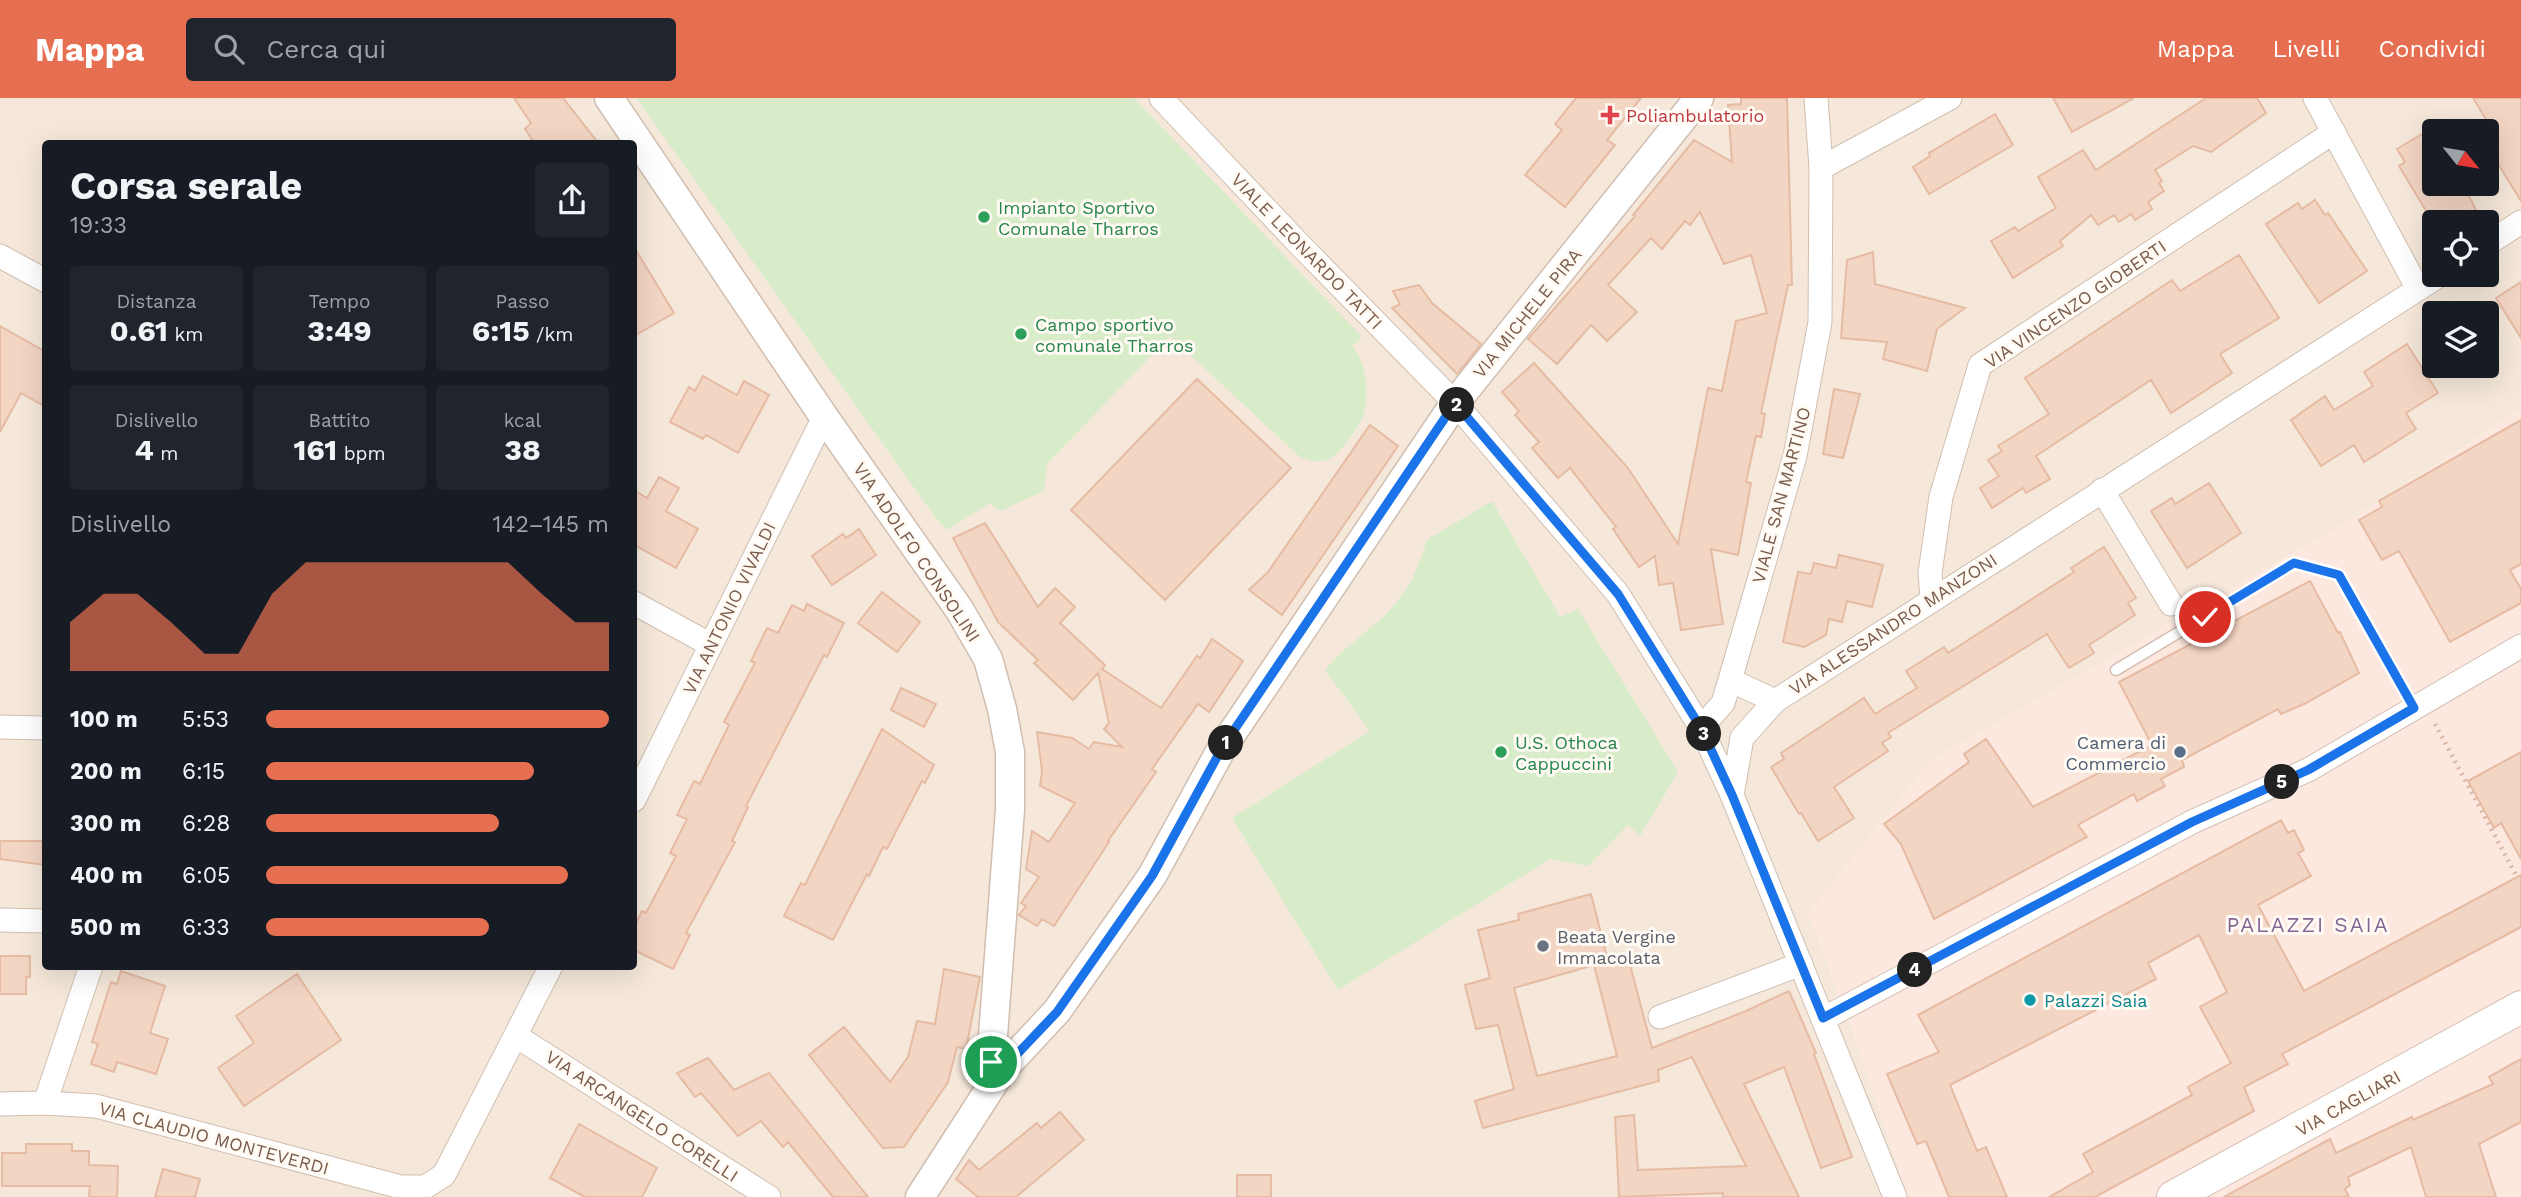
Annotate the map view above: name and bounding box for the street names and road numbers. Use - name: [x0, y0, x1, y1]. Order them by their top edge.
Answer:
- street label: VIALE LEONARDO TATTI: [1227, 169, 1387, 333]
- street label: VIA VINCENZO GIOBERTI: [1980, 235, 2170, 373]
- street label: VIA MICHELE PIRA: [1468, 244, 1586, 382]
- street label: VIALE SAN MARTINO: [1747, 405, 1815, 585]
- street label: VIA ADOLFO CONSOLINI: [849, 458, 985, 646]
- street label: VIA ANTONIO VIVALDI: [678, 519, 780, 697]
- street label: VIA ALESSANDRO MANZONI: [1785, 549, 2001, 699]
- street label: VIA ARCANGELO CORELLI: [542, 1046, 742, 1186]
- street label: VIA CAGLIARI: [2292, 1066, 2404, 1140]
- street label: VIA CLAUDIO MONTEVERDI: [97, 1097, 331, 1179]

